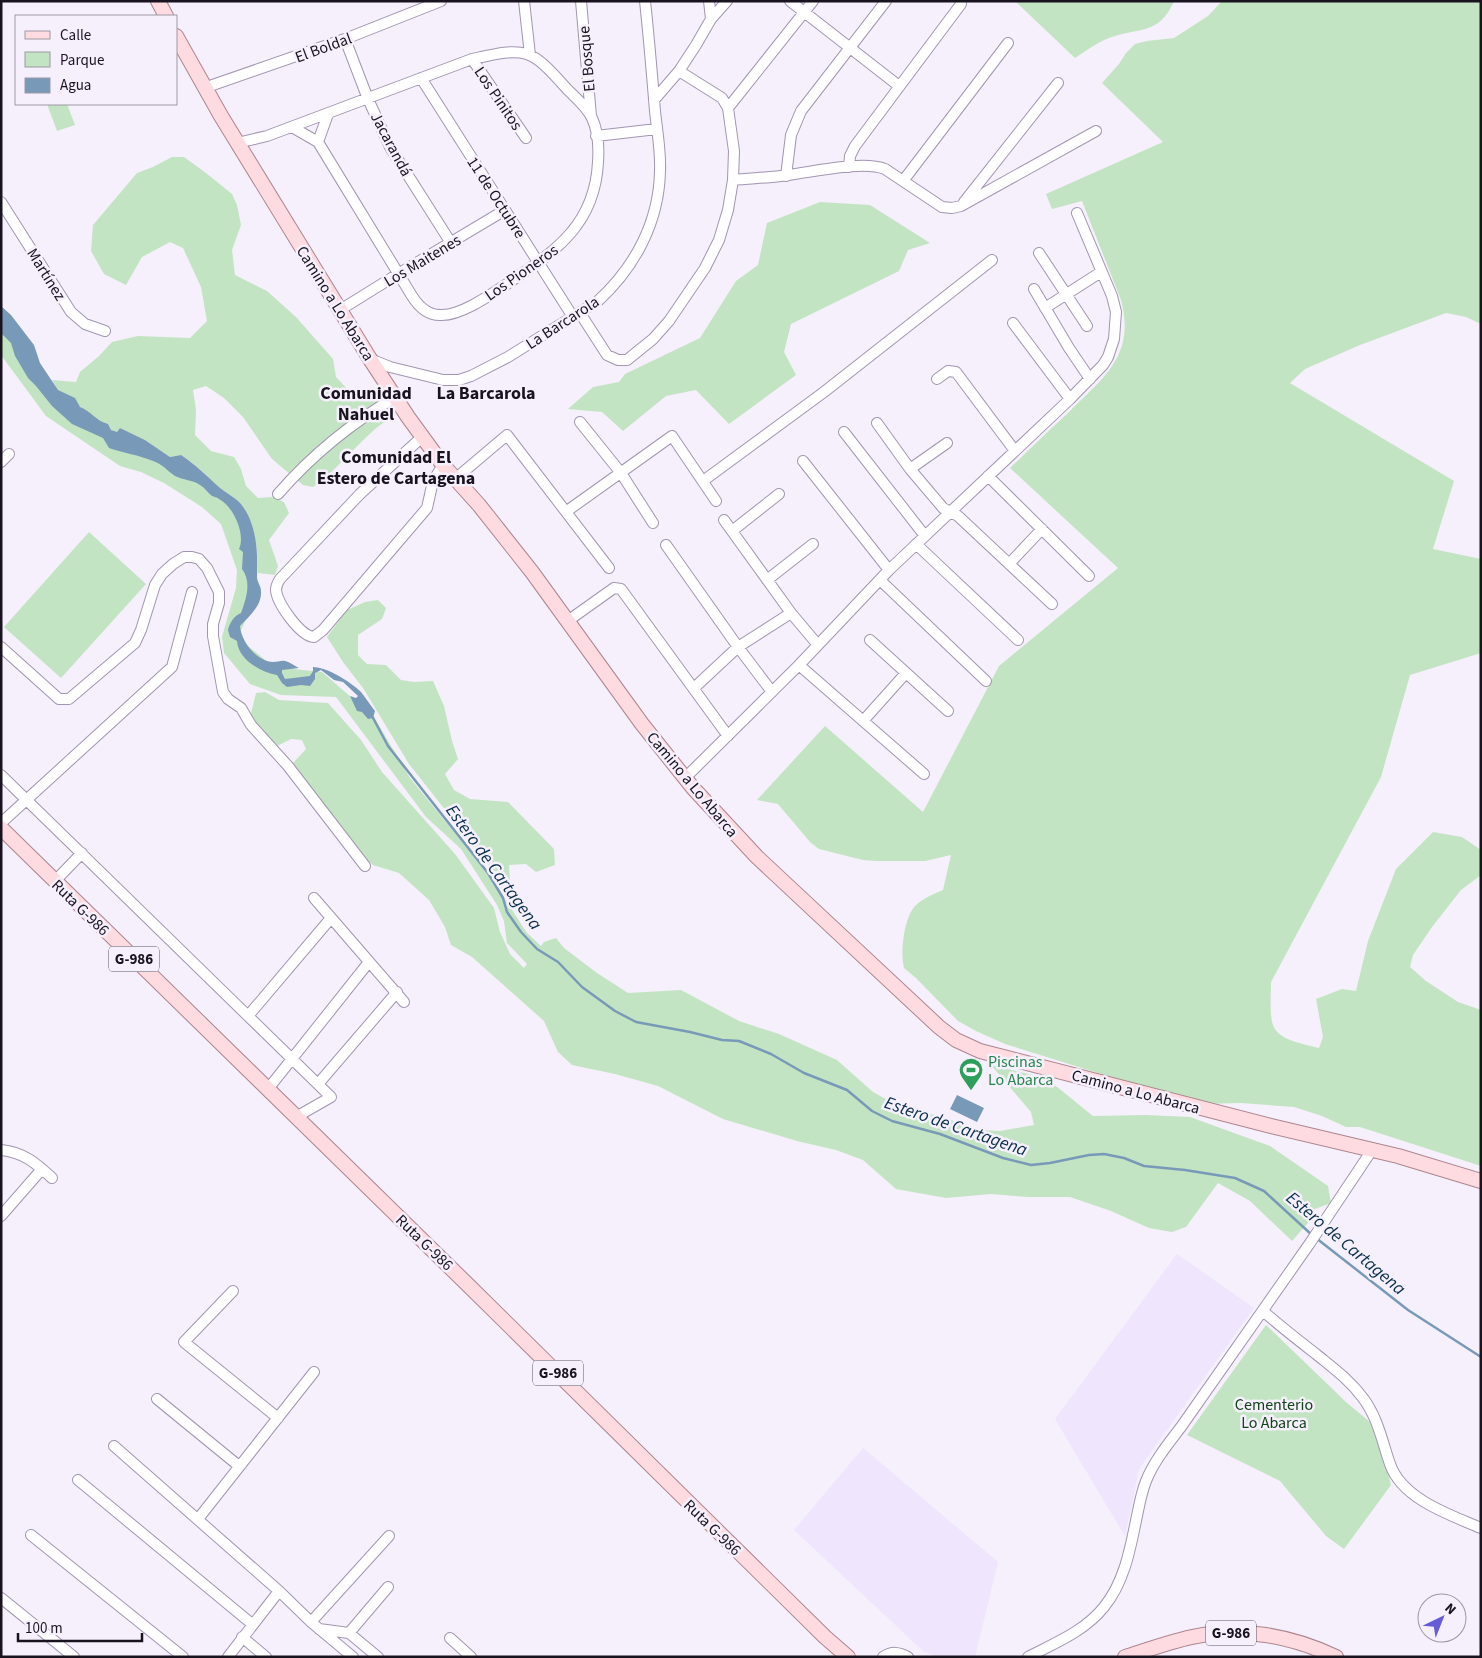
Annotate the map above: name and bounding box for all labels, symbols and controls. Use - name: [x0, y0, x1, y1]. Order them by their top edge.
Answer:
- legend: [15, 15, 178, 105]
- text: Calle: [60, 25, 91, 46]
- street label: El Bosque: [573, 25, 601, 93]
- street label: El Boldal: [292, 28, 355, 68]
- text: Parque: [60, 50, 104, 71]
- street label: Los Pinitos: [469, 62, 528, 135]
- text: Agua: [60, 75, 91, 96]
- street label: Jacarandá: [365, 108, 417, 180]
- street label: 11 de Octubre: [462, 152, 531, 243]
- street label: Los Maitenes: [380, 229, 465, 293]
- street label: Los Pioneros: [480, 239, 563, 306]
- street label: Camino a Lo Abarca: [291, 242, 379, 365]
- street label: Martínez: [21, 244, 71, 305]
- street label: La Barcarola: [522, 291, 603, 355]
- district label: Comunidad Nahuel: [320, 381, 412, 427]
- district label: La Barcarola: [436, 381, 536, 406]
- district label: Comunidad El Estero de Cartagena: [317, 445, 475, 491]
- street label: Camino a Lo Abarca: [641, 727, 743, 842]
- water label: Estero de Cartagena: [440, 799, 548, 935]
- street label: Ruta G-986: [46, 875, 114, 941]
- road number: G-986: [109, 946, 159, 972]
- place label: Piscinas Lo Abarca: [988, 1051, 1053, 1091]
- sports icon: Piscinas Lo Abarca: [958, 1057, 984, 1091]
- street label: Camino a Lo Abarca: [1069, 1064, 1202, 1120]
- water label: Estero de Cartagena: [881, 1090, 1031, 1163]
- water label: Estero de Cartagena: [1280, 1186, 1411, 1301]
- street label: Ruta G-986: [390, 1210, 458, 1276]
- road number: G-986: [533, 1360, 583, 1386]
- park label: Cementerio Lo Abarca: [1235, 1394, 1313, 1434]
- street label: Ruta G-986: [678, 1495, 746, 1561]
- north arrow: [1417, 1593, 1467, 1643]
- text: N: [1440, 1599, 1460, 1620]
- scale bar: [18, 1610, 141, 1642]
- text: 100 m: [25, 1618, 63, 1639]
- road number: G-986: [1206, 1620, 1256, 1646]

